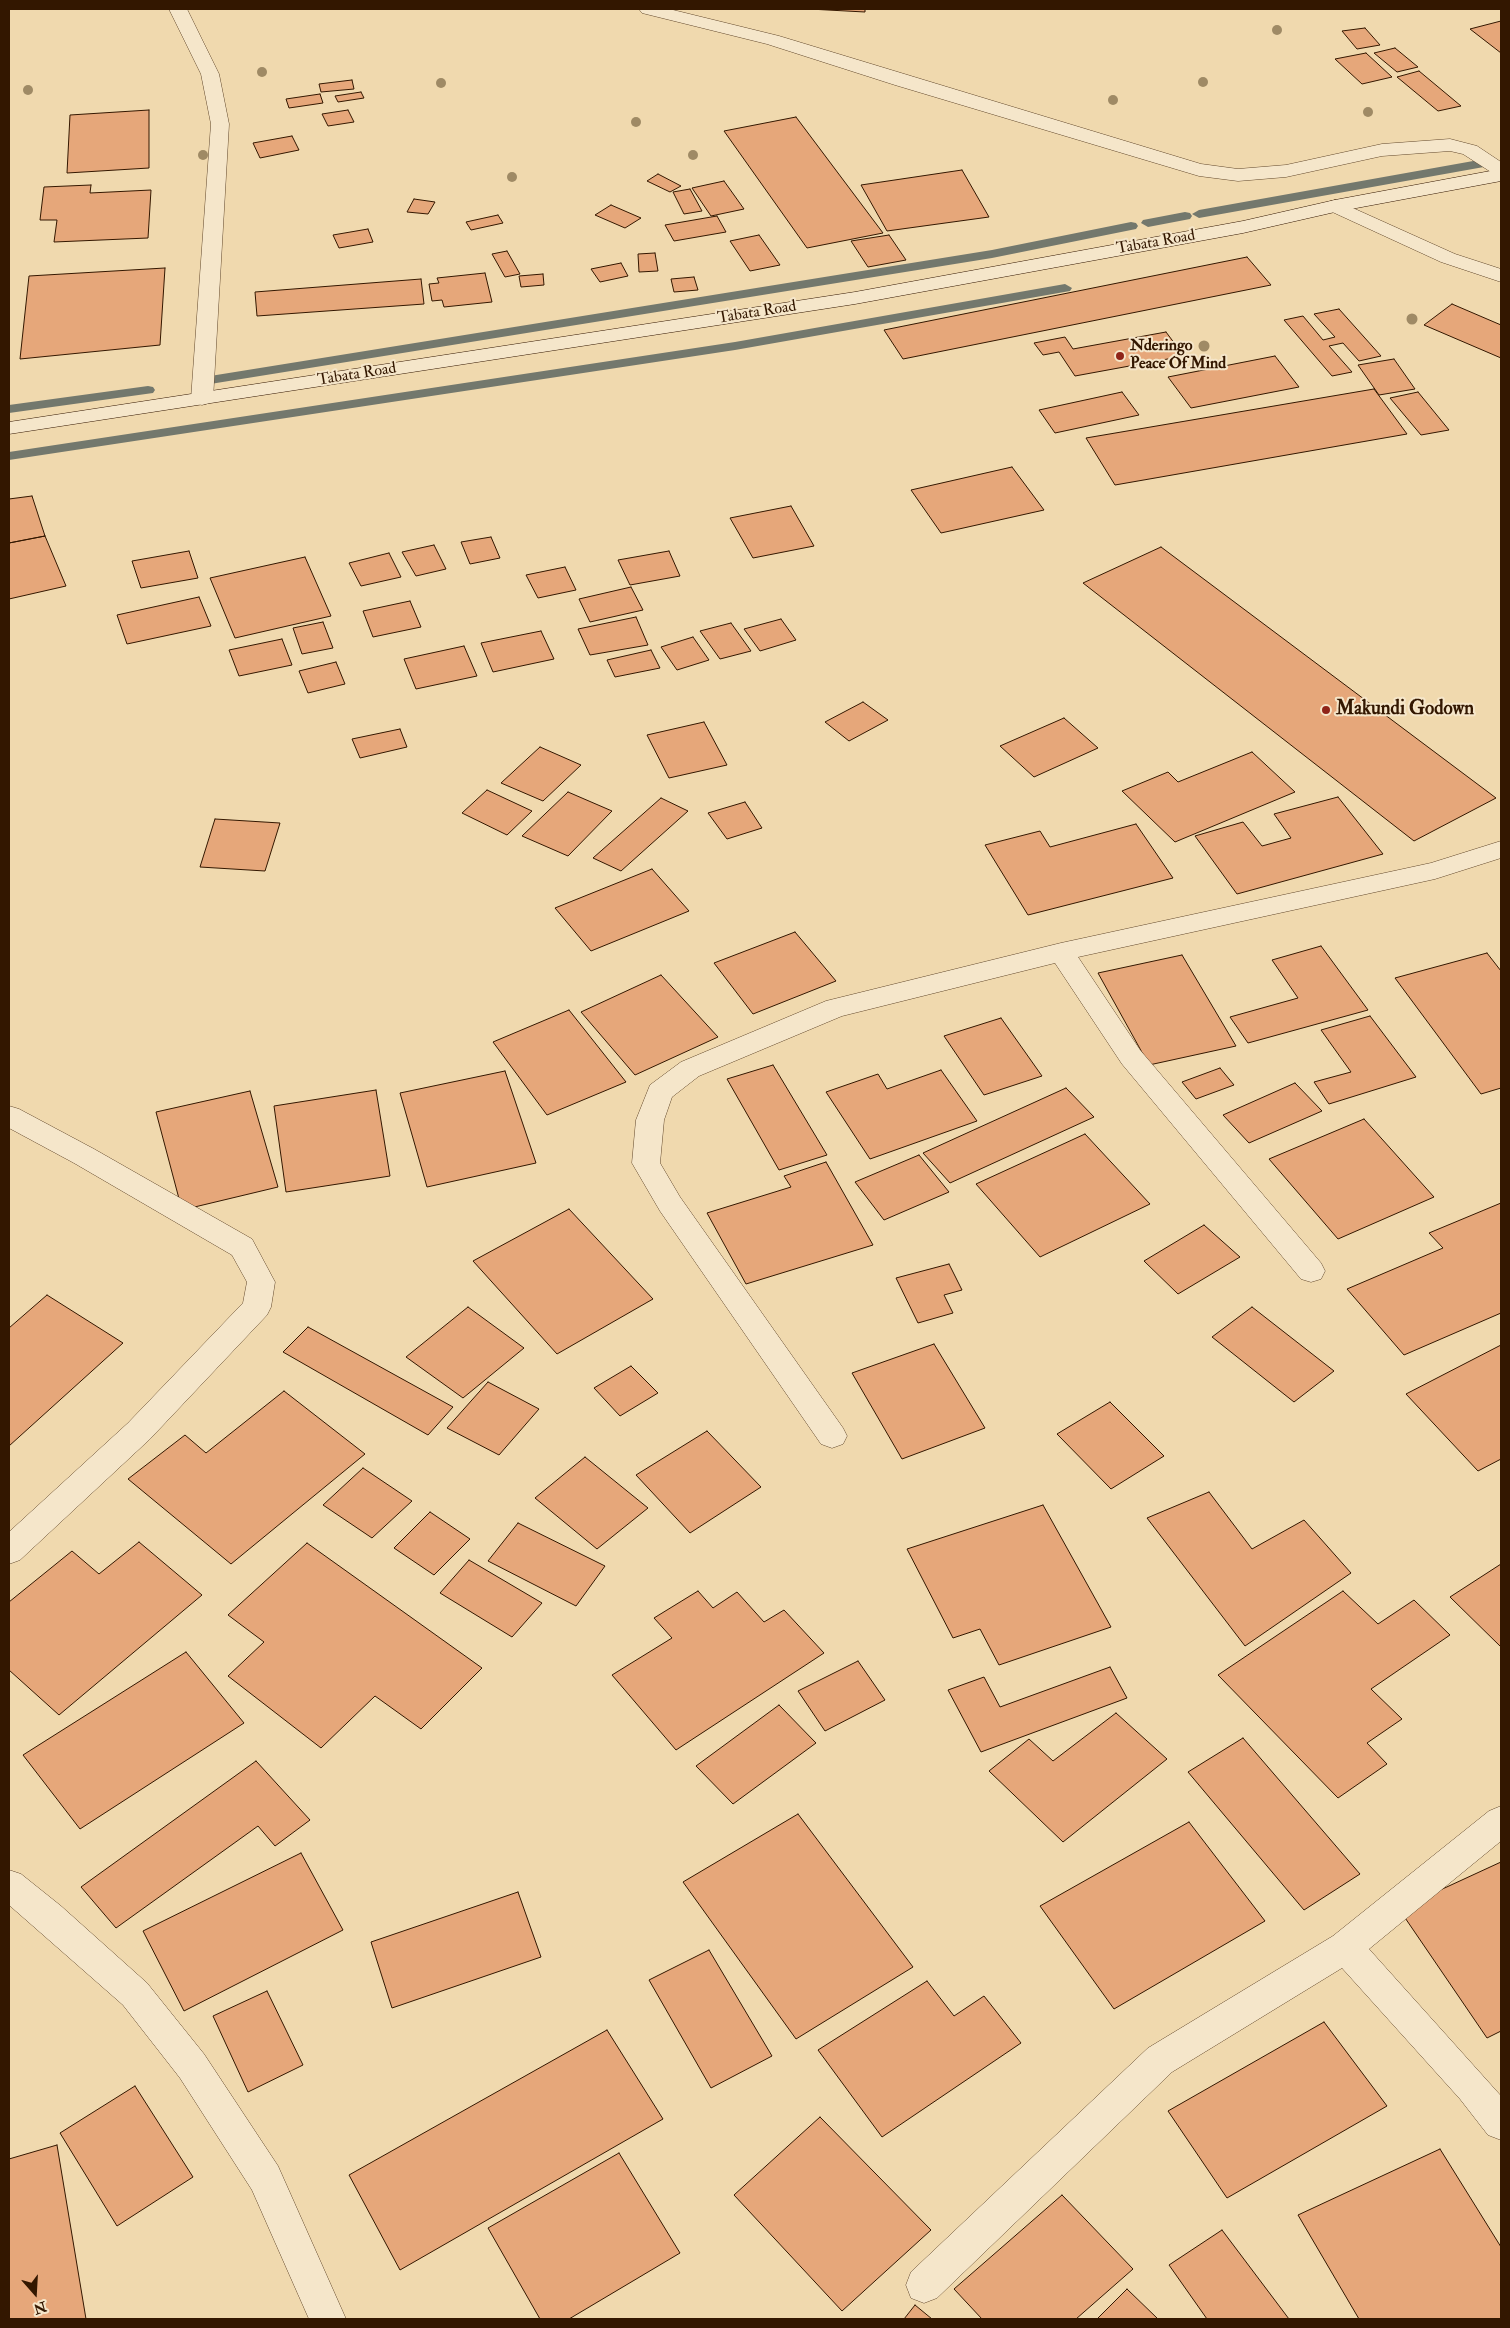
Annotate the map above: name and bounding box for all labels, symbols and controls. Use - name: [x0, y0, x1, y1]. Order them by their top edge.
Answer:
- street label: Tabata Road: [1115, 227, 1197, 259]
- street label: Tabata Road: [716, 297, 798, 329]
- place label: Nderingo Peace Of Mind: [1130, 337, 1226, 375]
- marker: Nderingo Peace Of Mind: [1114, 350, 1126, 362]
- street label: Tabata Road: [316, 359, 398, 391]
- place label: Makundi Godown: [1336, 699, 1474, 721]
- marker: Makundi Godown: [1320, 704, 1332, 716]
- north arrow: [10, 2268, 60, 2318]
- text: N: [31, 2298, 49, 2318]

